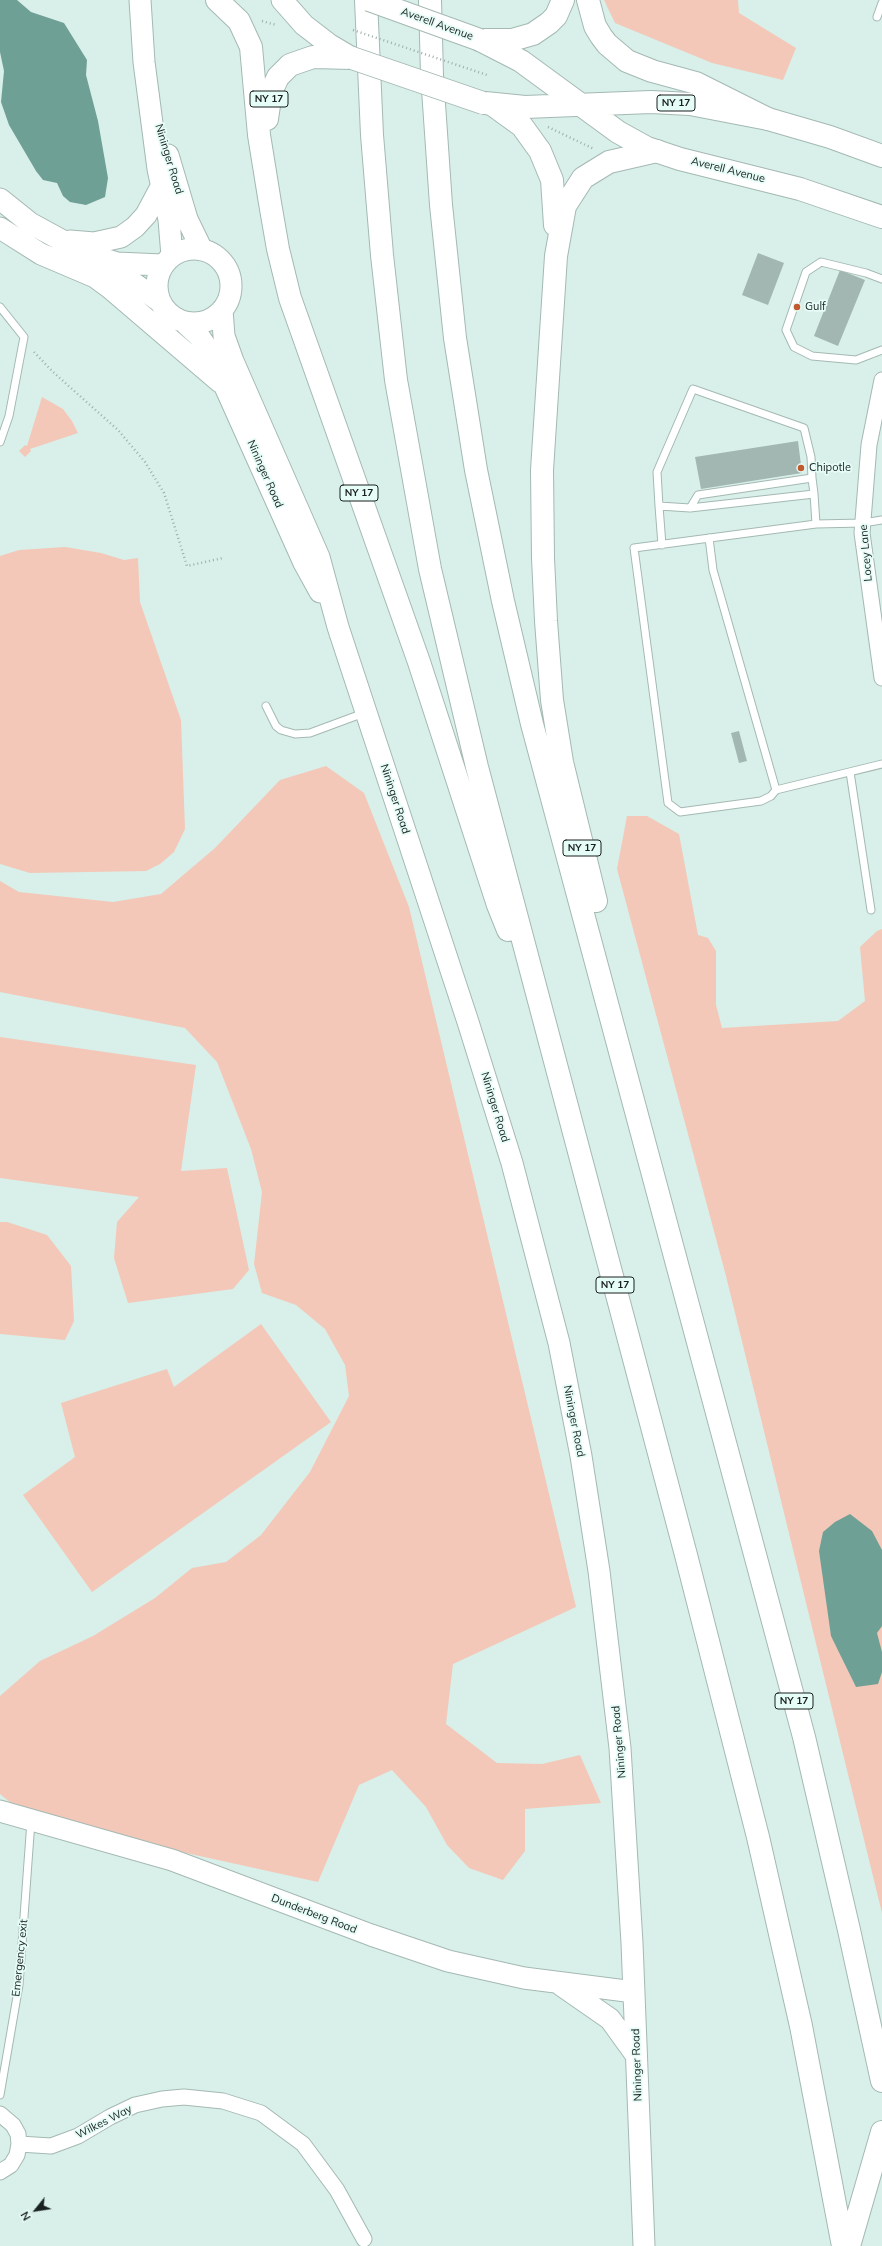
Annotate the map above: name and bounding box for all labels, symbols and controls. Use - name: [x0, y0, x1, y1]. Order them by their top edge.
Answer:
- street label: Averell Avenue: [399, 5, 475, 43]
- road number: NY 17: [250, 91, 288, 107]
- road number: NY 17: [657, 95, 695, 111]
- street label: Nininger Road: [152, 122, 186, 196]
- street label: Averell Avenue: [690, 154, 766, 186]
- place label: Gulf: [805, 300, 826, 314]
- marker: Gulf: [792, 302, 802, 312]
- street label: Nininger Road: [244, 438, 286, 510]
- place label: Chipotle: [809, 461, 851, 475]
- marker: Chipotle: [796, 463, 806, 473]
- road number: NY 17: [340, 485, 378, 501]
- street label: Locey Lane: [857, 524, 875, 582]
- street label: Nininger Road: [377, 762, 413, 836]
- road number: NY 17: [563, 840, 601, 856]
- street label: Nininger Road: [478, 1070, 512, 1144]
- road number: NY 17: [596, 1277, 634, 1293]
- street label: Nininger Road: [561, 1384, 587, 1458]
- road number: NY 17: [775, 1693, 813, 1709]
- street label: Nininger Road: [609, 1705, 629, 1779]
- street label: Dunderberg Road: [269, 1892, 359, 1936]
- street label: Emergency exit: [9, 1919, 31, 1997]
- street label: Nininger Road: [629, 2028, 645, 2102]
- street label: Wilkes Way: [74, 2102, 134, 2142]
- north arrow: [16, 2190, 56, 2230]
- text: N: [17, 2209, 34, 2223]

